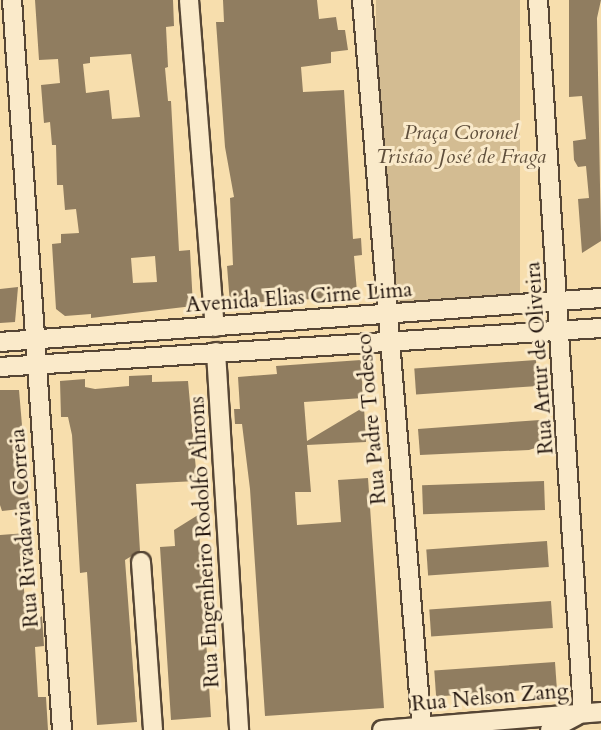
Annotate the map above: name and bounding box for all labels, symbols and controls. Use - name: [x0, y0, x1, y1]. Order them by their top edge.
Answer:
- park label: Praça Coronel Tristão José de Fraga: [376, 120, 546, 170]
- street label: Rua Artur de Oliveira: [521, 261, 559, 455]
- street label: Avenida Elias Cirne Lima: [185, 278, 413, 318]
- street label: Rua Padre Todesco: [352, 332, 392, 506]
- street label: Rua Engenheiro Rodolfo Ahrons: [185, 395, 225, 689]
- street label: Rua Rivadavia Correia: [5, 428, 45, 628]
- street label: Rua Nelson Zang: [411, 679, 569, 717]

